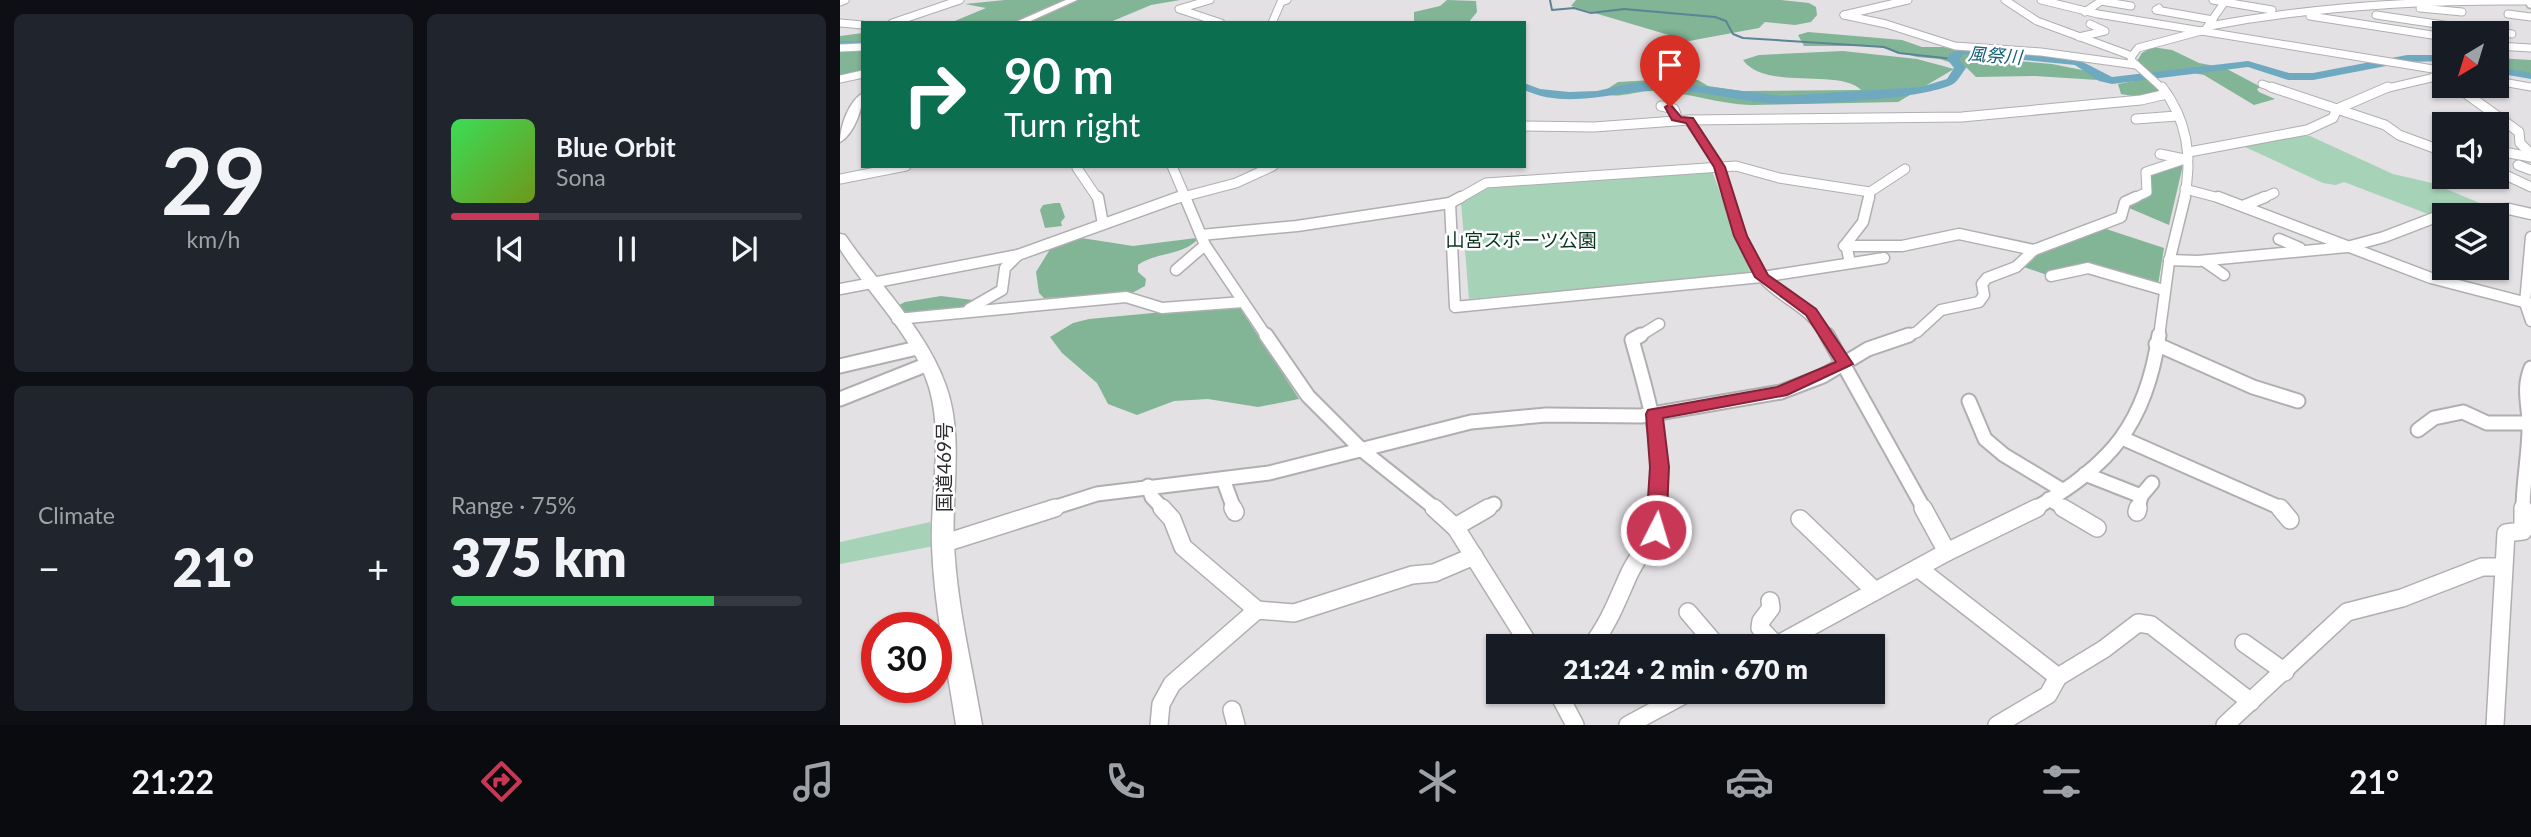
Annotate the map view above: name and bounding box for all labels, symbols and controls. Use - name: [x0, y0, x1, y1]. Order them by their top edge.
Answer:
- north arrow: [2432, 21, 2510, 98]
- map controls: [2432, 21, 2509, 280]
- pin: [1640, 35, 1700, 107]
- water label: 風祭川: [1967, 42, 2025, 68]
- text: 90 m: [1004, 46, 1114, 104]
- icon: arrive: [1651, 46, 1689, 84]
- icon: right: [889, 49, 980, 140]
- text: Turn right: [1004, 105, 1140, 144]
- button: sound: [2432, 112, 2509, 189]
- text: 29: [161, 125, 266, 234]
- text: Blue Orbit: [556, 131, 676, 163]
- text: Sona: [556, 163, 606, 191]
- button: layers: [2432, 203, 2509, 280]
- text: km/h: [187, 225, 240, 253]
- park label: 山宮スポーツ公園: [1445, 228, 1597, 251]
- icon: previous: [491, 230, 529, 268]
- icon: pause: [608, 230, 646, 268]
- icon: next: [725, 230, 763, 268]
- street label: 国道469号: [932, 422, 955, 512]
- text: Range · 75%: [451, 491, 576, 519]
- position arrow: [1619, 493, 1693, 567]
- text: Climate: [38, 501, 115, 529]
- text: 375 km: [451, 526, 627, 588]
- text: 21°: [173, 536, 254, 598]
- text: −: [38, 545, 60, 591]
- text: +: [367, 545, 389, 591]
- speed limit sign: 30: [861, 612, 952, 703]
- text: 21:24 · 2 min · 670 m: [1563, 653, 1808, 685]
- icon: directions: [477, 757, 526, 806]
- icon: music: [789, 757, 838, 806]
- icon: phone: [1101, 757, 1150, 806]
- icon: climate: [1413, 757, 1462, 806]
- icon: car: [1725, 757, 1774, 806]
- icon: filters: [2037, 757, 2086, 806]
- text: 21:22: [132, 762, 214, 801]
- text: 21°: [2349, 762, 2399, 801]

